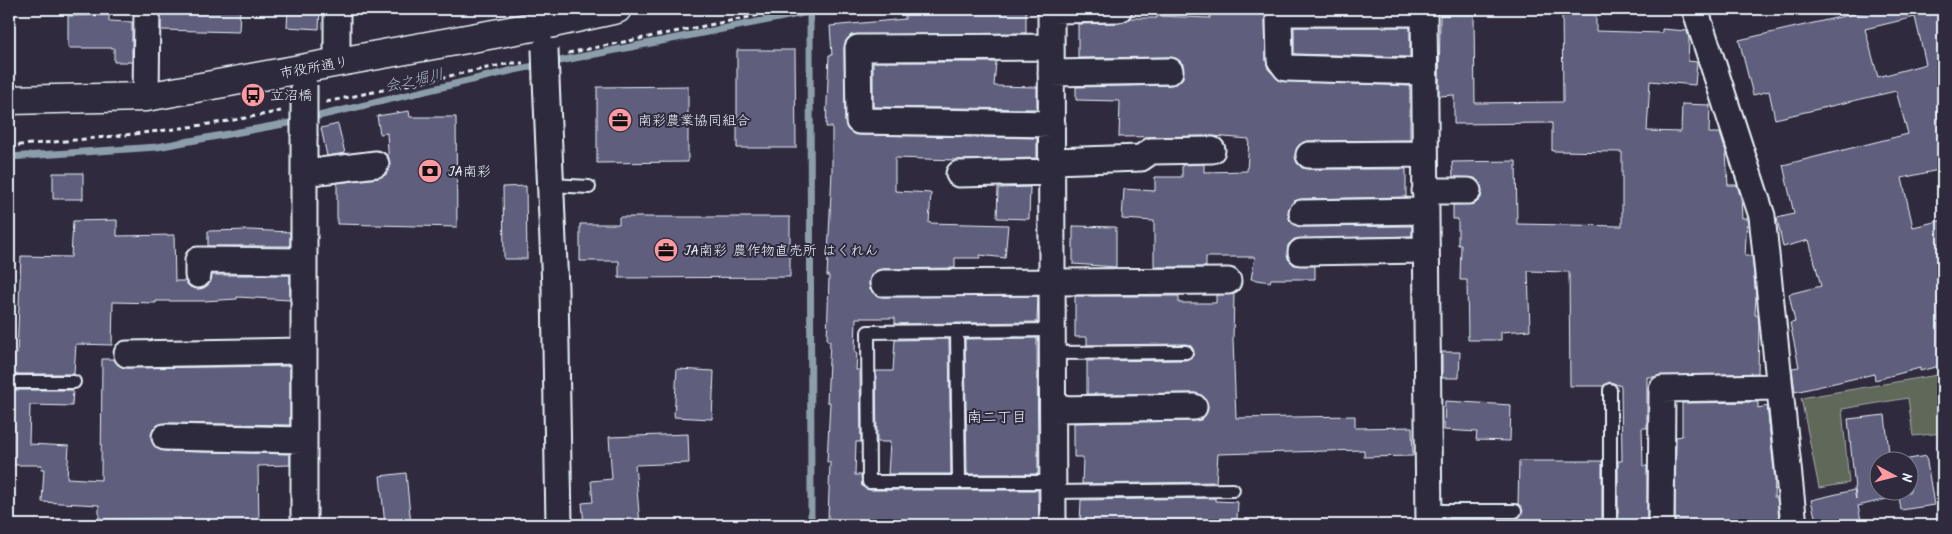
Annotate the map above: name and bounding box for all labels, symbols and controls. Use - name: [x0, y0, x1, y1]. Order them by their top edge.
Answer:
- street label: 市役所通り: [278, 51, 351, 85]
- water label: 会之堀川: [382, 63, 446, 99]
- bus stop icon: 立沼橋: [240, 82, 266, 108]
- place label: 立沼橋: [270, 85, 312, 107]
- office icon: 南彩農業協同組合: [607, 107, 633, 133]
- place label: 南彩農業協同組合: [638, 110, 750, 132]
- bank icon: JA南彩: [417, 158, 443, 184]
- place label: JA南彩: [448, 161, 491, 183]
- office icon: JA南彩 農作物直売所 はくれん: [653, 237, 679, 263]
- place label: JA南彩 農作物直売所 はくれん: [684, 240, 878, 262]
- district label: 南二丁目: [967, 406, 1027, 430]
- north arrow: [1870, 452, 1920, 502]
- text: N: [1894, 472, 1917, 483]

